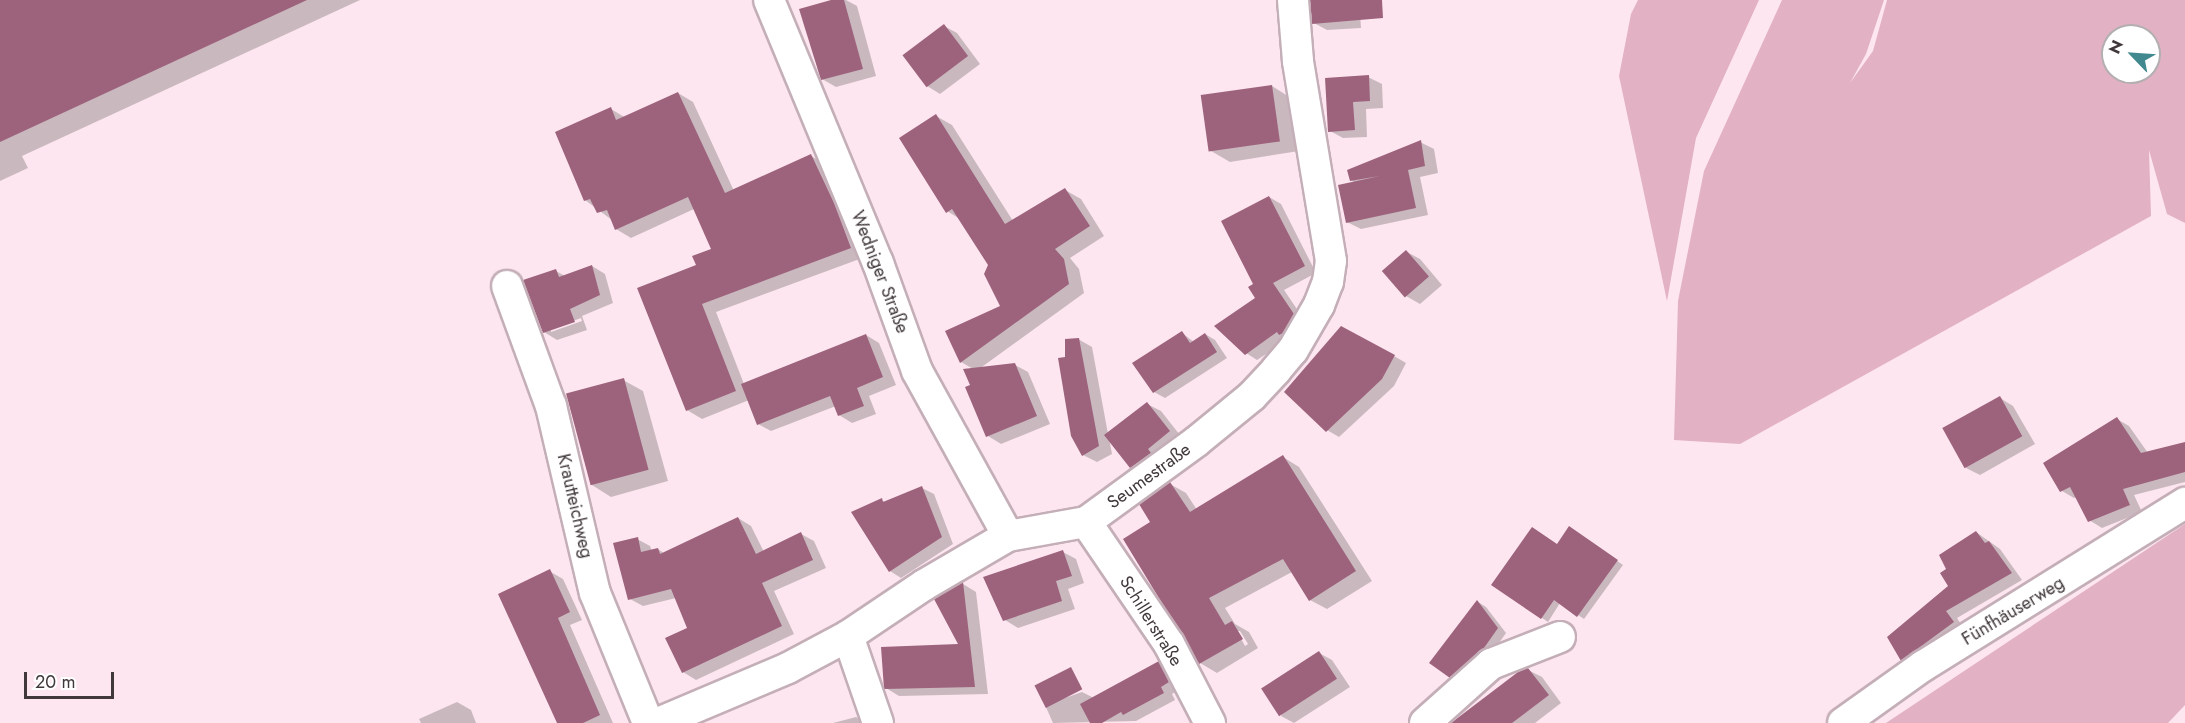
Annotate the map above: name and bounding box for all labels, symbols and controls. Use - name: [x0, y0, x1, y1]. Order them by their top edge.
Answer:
- north arrow: [2101, 24, 2161, 84]
- text: N: [2103, 36, 2129, 58]
- street label: Wedniger Straße: [847, 208, 913, 336]
- street label: Seumestraße: [1103, 439, 1195, 513]
- street label: Krautteichweg: [552, 452, 598, 560]
- street label: Schillerstraße: [1115, 572, 1187, 670]
- street label: Fünfhäuserweg: [1958, 572, 2068, 650]
- scale bar: [27, 660, 117, 698]
- text: 20 m: [35, 669, 75, 695]

